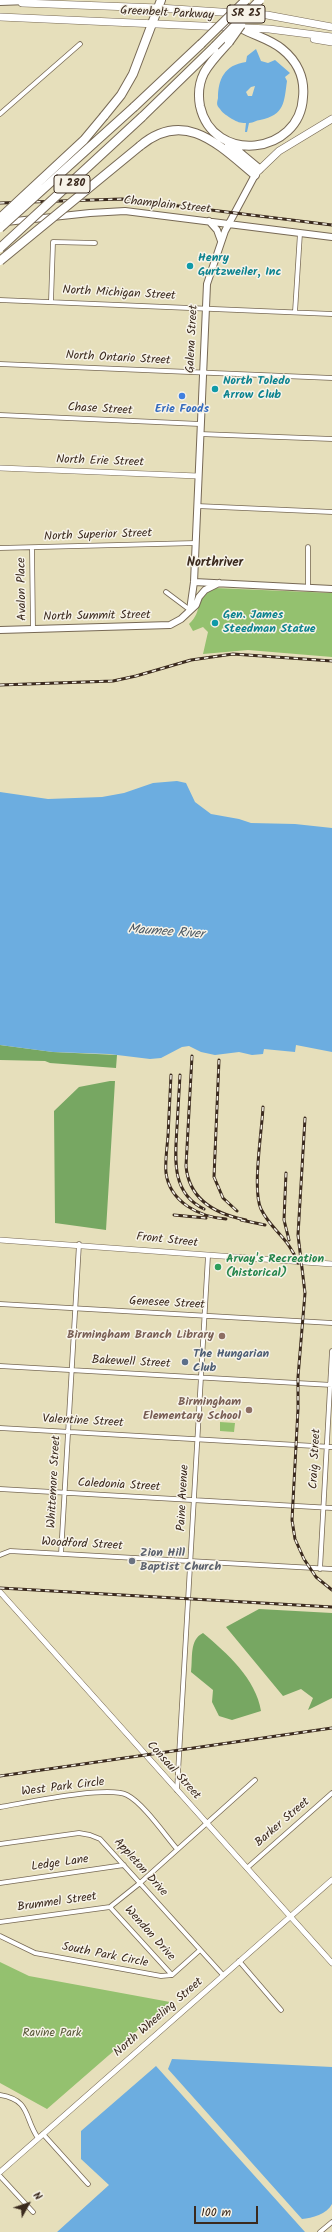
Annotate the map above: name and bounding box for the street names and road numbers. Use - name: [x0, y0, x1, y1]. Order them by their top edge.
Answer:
- street label: Greenbelt Parkway: [120, 4, 214, 24]
- road number: SR 25: [227, 5, 265, 23]
- road number: I 280: [54, 175, 90, 193]
- street label: Champlain Street: [123, 194, 211, 218]
- street label: North Michigan Street: [62, 284, 176, 304]
- street label: Galena Street: [184, 304, 202, 374]
- street label: North Ontario Street: [65, 349, 171, 369]
- street label: Chase Street: [67, 401, 133, 419]
- street label: North Erie Street: [56, 453, 144, 471]
- street label: North Superior Street: [44, 527, 152, 545]
- street label: Avalon Place: [15, 557, 31, 621]
- street label: North Summit Street: [43, 609, 151, 625]
- street label: Front Street: [135, 1231, 199, 1251]
- street label: Genesee Street: [129, 1295, 205, 1313]
- street label: Bakewell Street: [91, 1354, 171, 1372]
- street label: Valentine Street: [42, 1413, 124, 1431]
- street label: Craig Street: [307, 1428, 325, 1490]
- street label: Whittemore Street: [45, 1435, 65, 1529]
- street label: Paine Avenue: [175, 1464, 193, 1532]
- street label: Caledonia Street: [77, 1477, 161, 1495]
- street label: Woodford Street: [41, 1536, 123, 1554]
- street label: Consaul Street: [143, 1739, 203, 1803]
- street label: West Park Circle: [21, 1776, 105, 1800]
- street label: Barker Street: [253, 1795, 313, 1851]
- street label: Appleton Drive: [110, 1836, 170, 1900]
- street label: Ledge Lane: [30, 1853, 90, 1875]
- street label: Brummel Street: [16, 1890, 98, 1916]
- street label: Wendon Drive: [121, 1904, 177, 1964]
- street label: South Park Circle: [61, 1941, 149, 1971]
- street label: North Wheeling Street: [112, 1975, 206, 2061]

